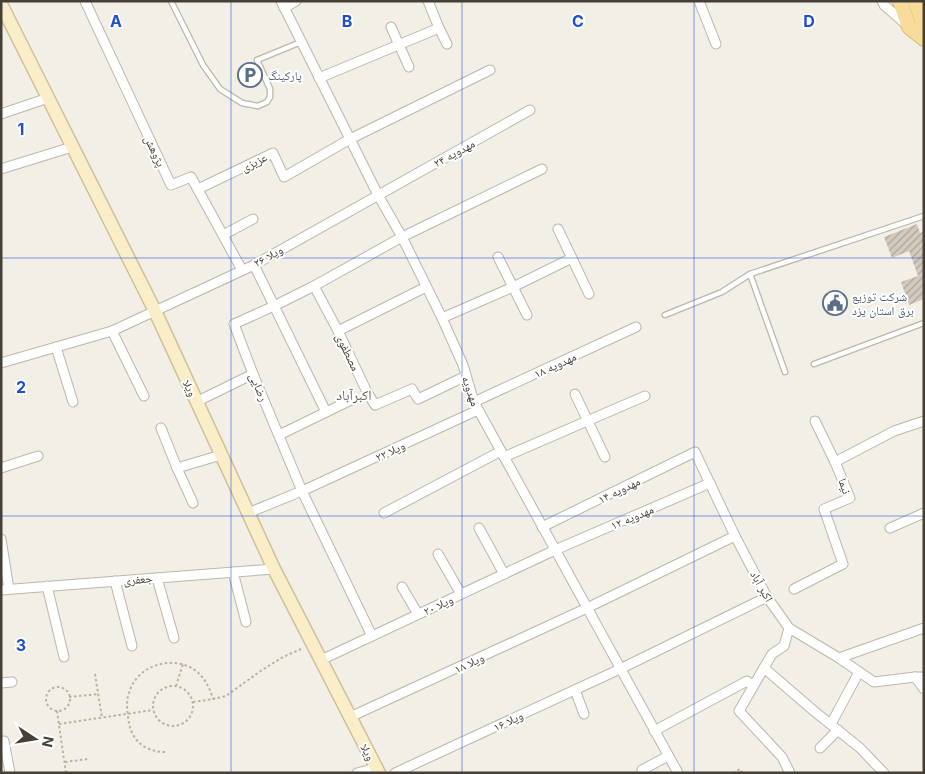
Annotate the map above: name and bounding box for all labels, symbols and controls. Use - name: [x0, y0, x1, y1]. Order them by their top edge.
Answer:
- text: A: [110, 11, 122, 31]
- text: B: [342, 11, 352, 31]
- text: C: [572, 11, 584, 31]
- text: D: [803, 11, 815, 31]
- parking icon: پارکینگ: [237, 62, 263, 88]
- place label: پارکینگ: [268, 68, 302, 83]
- text: 1: [18, 119, 24, 139]
- street label: پژوهش: [141, 133, 169, 170]
- street label: مهدویه ۲۴: [431, 136, 477, 171]
- street label: عزیزی: [238, 149, 270, 175]
- street label: ویلا ۲۶: [251, 242, 285, 270]
- place label: شرکت توزیع برق استان یزد: [852, 289, 914, 318]
- public building icon: شرکت توزیع برق استان یزد: [822, 290, 848, 316]
- street label: مصطفوی: [332, 331, 364, 373]
- street label: مهدویه ۱۸: [531, 349, 579, 382]
- street label: رضایی: [246, 371, 272, 404]
- street label: مهدویه: [459, 374, 483, 408]
- text: 2: [16, 377, 26, 397]
- street label: ویلا: [179, 377, 200, 399]
- district label: اکبرآباد: [336, 386, 372, 404]
- street label: ویلا ۲۲: [373, 438, 407, 465]
- street label: مهدویه ۱۴: [595, 473, 643, 507]
- street label: نیما: [835, 476, 855, 496]
- street label: مهدویه ۱۲: [608, 501, 656, 533]
- street label: اکبر آباد: [747, 568, 777, 605]
- street label: جعفری: [123, 570, 154, 588]
- street label: ویلا ۲۰: [421, 592, 455, 619]
- text: 3: [16, 635, 26, 655]
- street label: ویلا ۱۸: [452, 650, 486, 677]
- street label: ویلا ۱۶: [491, 708, 525, 735]
- north arrow: [10, 714, 60, 764]
- text: N: [39, 735, 58, 749]
- street label: ویلا: [357, 741, 379, 763]

